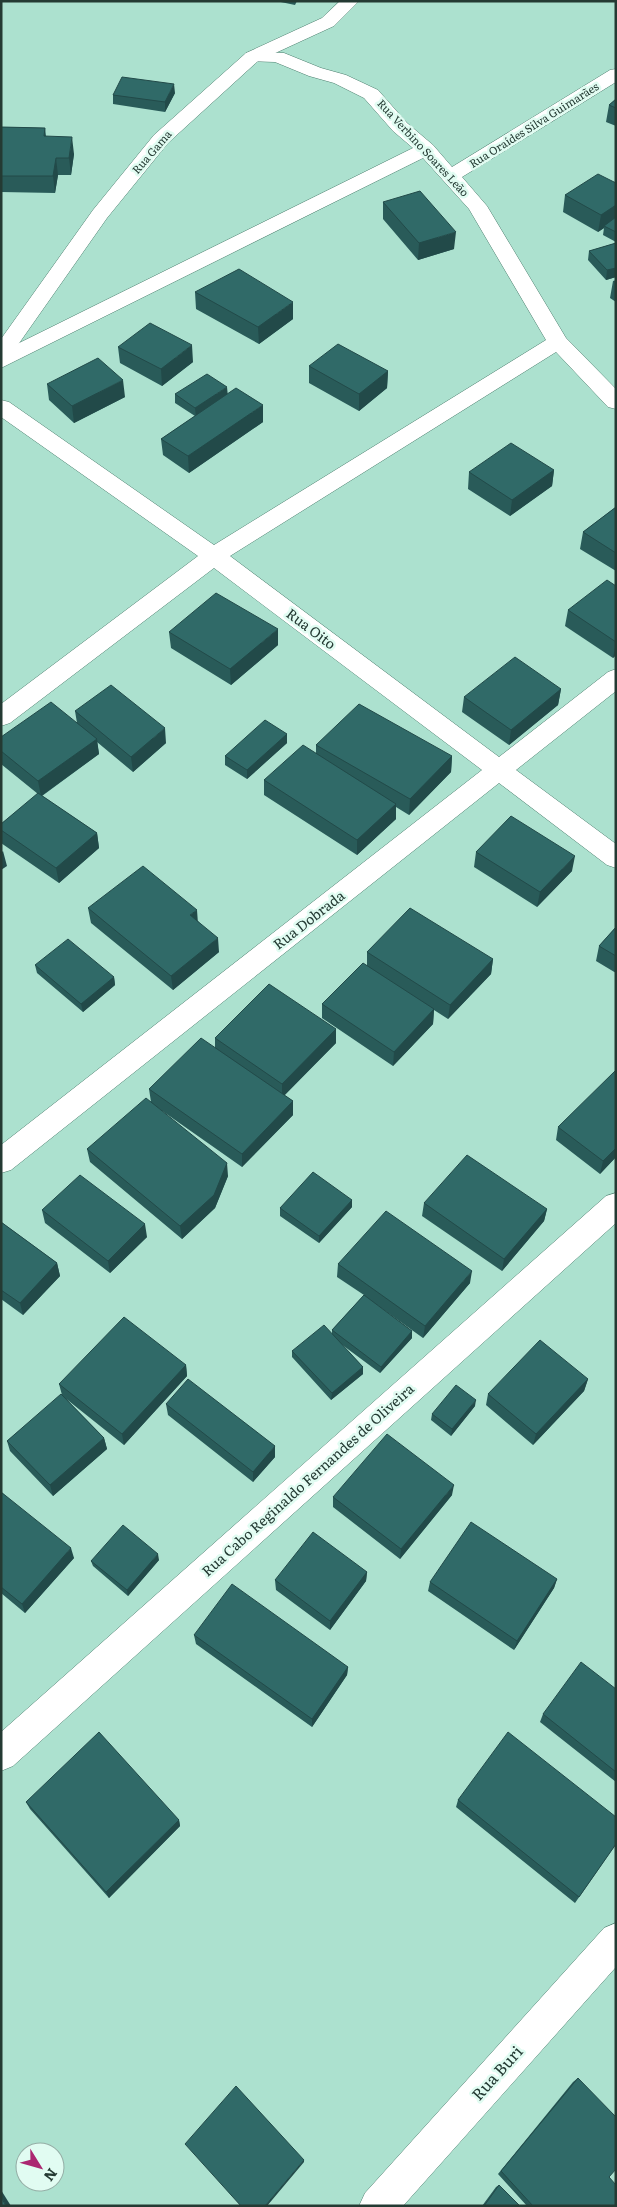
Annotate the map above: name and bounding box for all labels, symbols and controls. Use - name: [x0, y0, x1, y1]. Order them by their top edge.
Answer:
- street label: Rua Oraídes Silva Guimarães: [466, 78, 601, 171]
- street label: Rua Verbino Soares Leão: [374, 95, 473, 200]
- street label: Rua Gama: [128, 126, 175, 177]
- street label: Rua Oito: [283, 603, 341, 653]
- street label: Rua Dobrada: [268, 885, 349, 954]
- street label: Rua Cabo Reginaldo Fernandes de Oliveira: [197, 1378, 418, 1580]
- street label: Rua Buri: [465, 2040, 527, 2105]
- north arrow: [15, 2142, 65, 2192]
- text: N: [40, 2165, 63, 2186]

